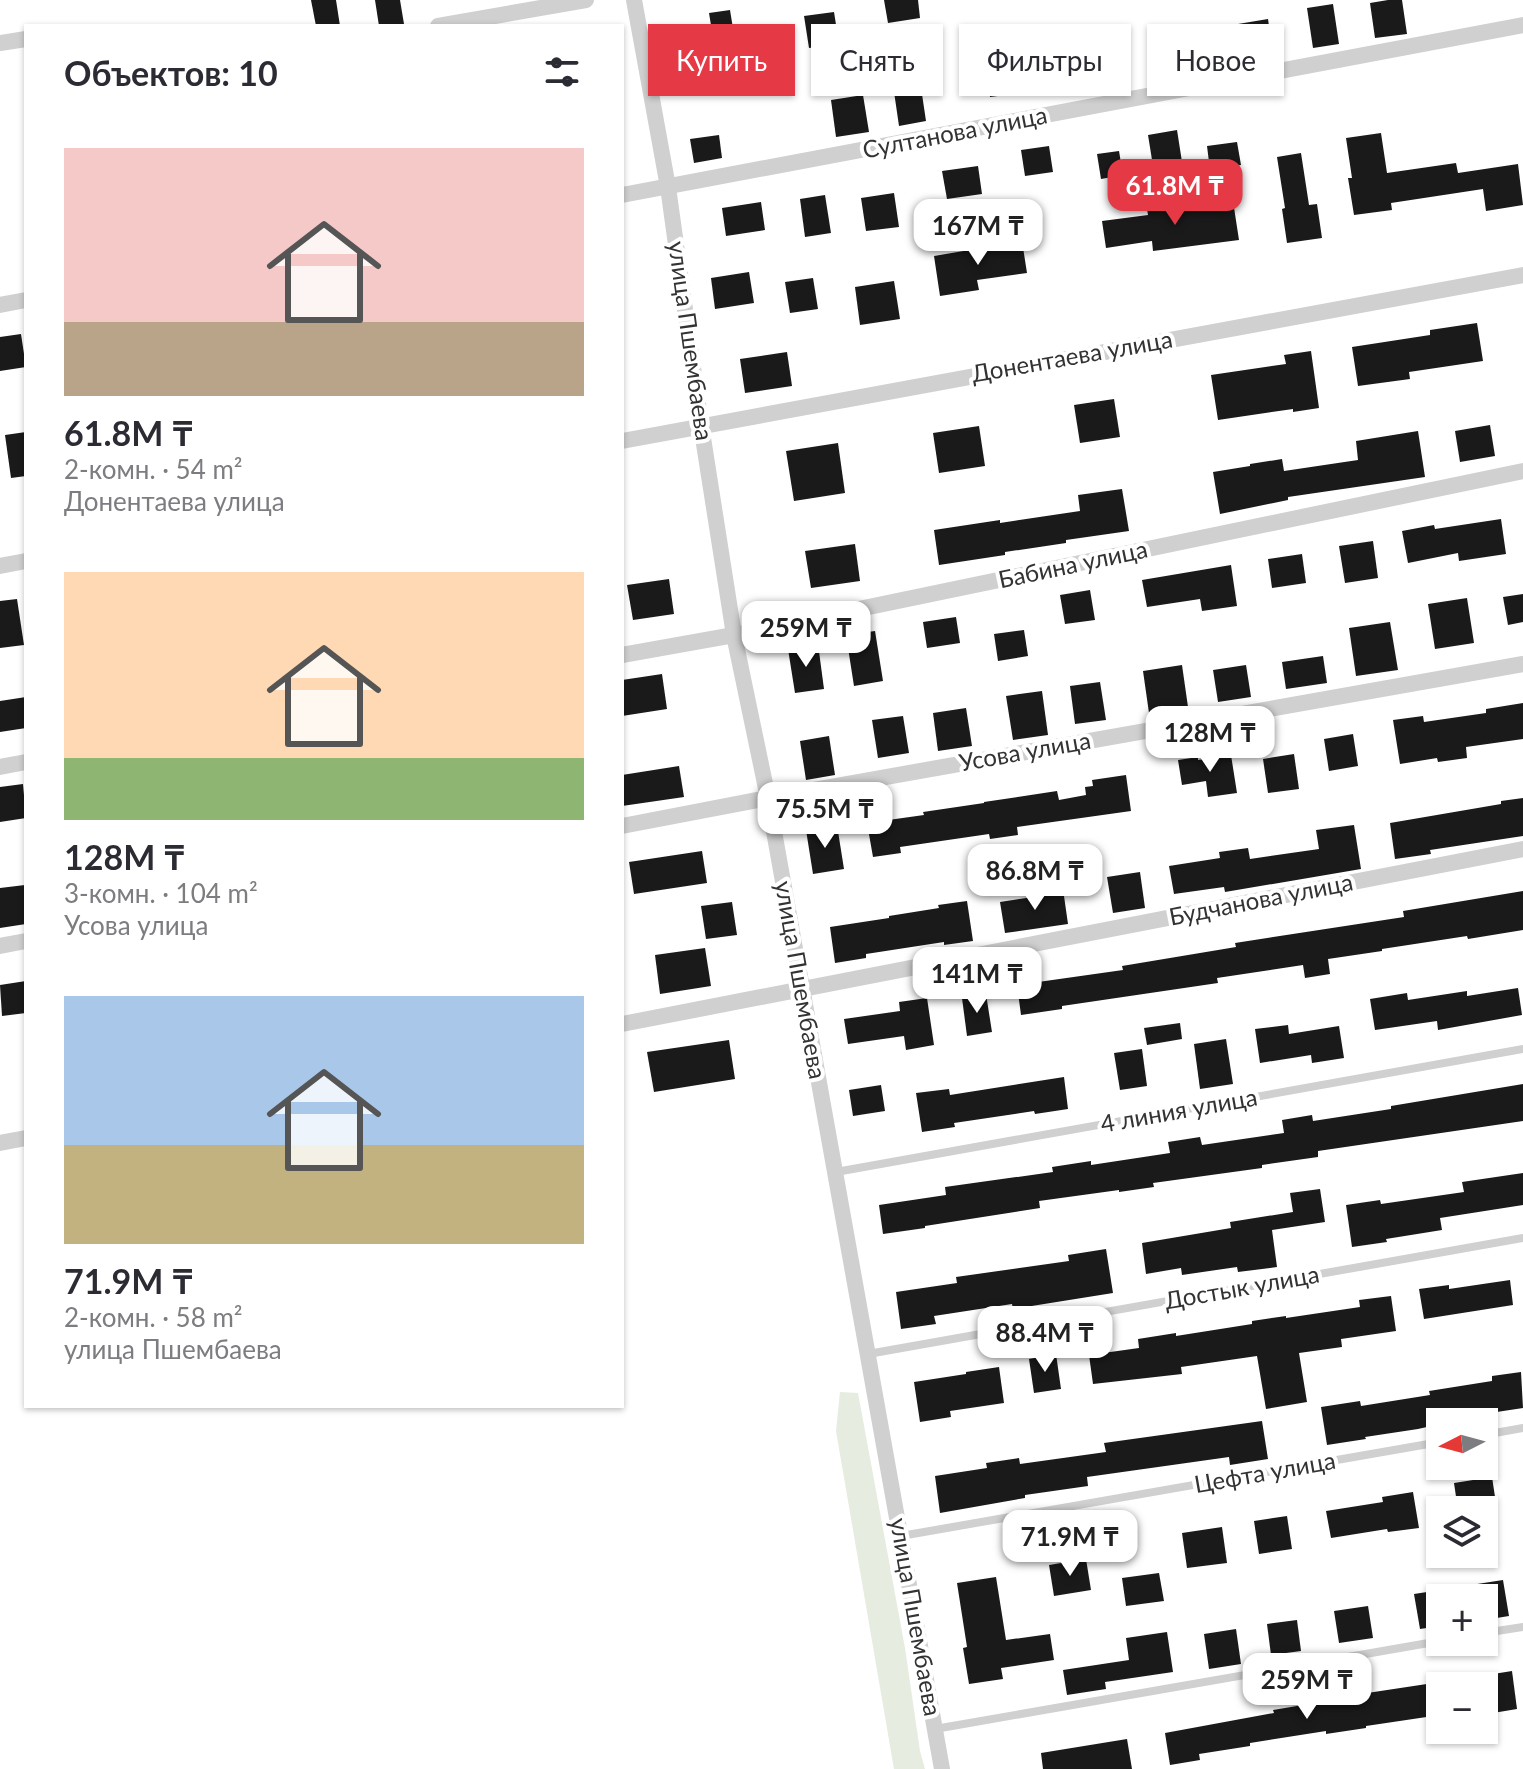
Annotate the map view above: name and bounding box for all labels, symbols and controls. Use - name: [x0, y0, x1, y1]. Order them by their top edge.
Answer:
- chip: Купить: [648, 24, 795, 96]
- chip: Снять: [811, 24, 943, 96]
- chip: Фильтры: [959, 24, 1131, 96]
- chip: Новое: [1147, 24, 1284, 96]
- icon: filters: [540, 50, 584, 94]
- text: Объектов: 10: [64, 52, 278, 93]
- street label: Султанова улица: [860, 99, 1050, 164]
- pin: 61.8M ₸: [1101, 159, 1249, 227]
- text: 61.8M ₸: [1126, 169, 1224, 201]
- pin: 167M ₸: [913, 199, 1043, 267]
- icon: home: [252, 200, 396, 344]
- text: 167M ₸: [932, 209, 1024, 241]
- street label: улица Пшембаева: [663, 239, 720, 442]
- street label: Донентаева улица: [969, 324, 1175, 387]
- text: 61.8M ₸: [64, 412, 193, 453]
- text: 2-комн. · 54 m²: [64, 453, 243, 485]
- text: Донентаева улица: [64, 485, 285, 517]
- street label: Бабина улица: [995, 534, 1150, 593]
- pin: 259M ₸: [741, 601, 871, 669]
- text: 259M ₸: [760, 611, 852, 643]
- icon: home: [252, 624, 396, 768]
- pin: 128M ₸: [1145, 706, 1275, 774]
- text: 128M ₸: [1164, 716, 1256, 748]
- street label: Усова улица: [957, 725, 1093, 776]
- pin: 75.5M ₸: [751, 782, 899, 850]
- text: 75.5M ₸: [776, 792, 874, 824]
- text: 128M ₸: [64, 836, 185, 877]
- pin: 86.8M ₸: [961, 844, 1109, 912]
- text: 86.8M ₸: [986, 854, 1084, 886]
- street label: Будчанова улица: [1166, 866, 1355, 931]
- text: 3-комн. · 104 m²: [64, 877, 258, 909]
- street label: улица Пшембаева: [770, 878, 833, 1081]
- text: Усова улица: [64, 909, 208, 941]
- pin: 141M ₸: [912, 947, 1042, 1015]
- text: 141M ₸: [931, 957, 1023, 989]
- icon: home: [252, 1048, 396, 1192]
- street label: 4 линия улица: [1098, 1081, 1259, 1138]
- street label: Достык улица: [1162, 1259, 1321, 1314]
- text: 71.9M ₸: [64, 1260, 193, 1301]
- text: 2-комн. · 58 m²: [64, 1301, 243, 1333]
- pin: 88.4M ₸: [971, 1306, 1119, 1374]
- text: 88.4M ₸: [996, 1316, 1094, 1348]
- text: улица Пшембаева: [64, 1333, 282, 1365]
- north arrow: [1426, 1408, 1498, 1480]
- map controls: [1426, 1408, 1498, 1744]
- street label: Цефта улица: [1192, 1445, 1338, 1498]
- button: layers: [1426, 1496, 1498, 1568]
- pin: 71.9M ₸: [996, 1510, 1144, 1578]
- street label: улица Пшембаева: [885, 1515, 948, 1718]
- text: 71.9M ₸: [1021, 1520, 1119, 1552]
- button: +: [1426, 1584, 1498, 1656]
- pin: 259M ₸: [1242, 1653, 1372, 1721]
- text: 259M ₸: [1261, 1663, 1353, 1695]
- button: −: [1426, 1672, 1498, 1744]

